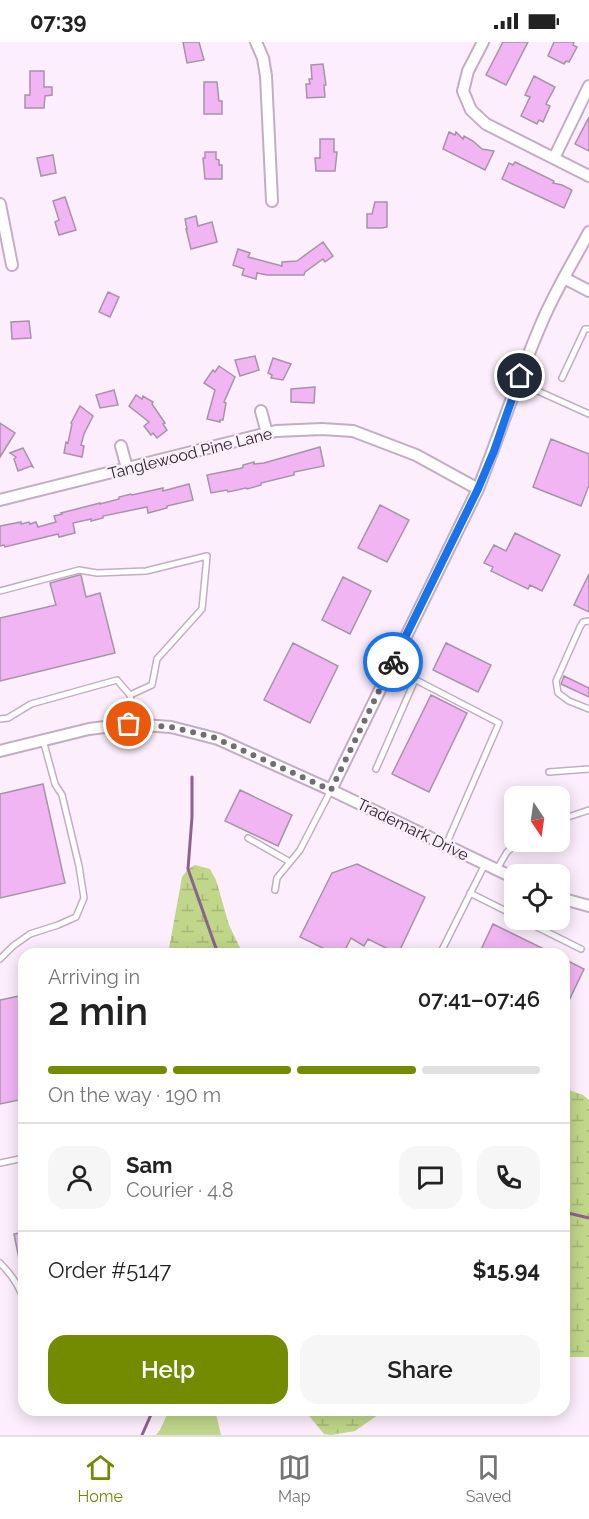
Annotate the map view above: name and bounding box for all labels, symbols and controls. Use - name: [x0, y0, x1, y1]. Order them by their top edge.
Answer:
- text: 07:39: [30, 8, 87, 34]
- pin: [494, 350, 545, 401]
- icon: home: [503, 359, 536, 392]
- street label: Tanglewood Pine Lane: [106, 424, 274, 483]
- courier: [363, 632, 423, 692]
- icon: bike: [377, 646, 410, 679]
- pin: [103, 698, 154, 749]
- icon: bag: [112, 707, 145, 740]
- north arrow: [504, 786, 570, 852]
- map controls: [504, 786, 570, 930]
- street label: Trademark Drive: [354, 794, 472, 865]
- button: locate: [504, 864, 570, 930]
- text: Arriving in: [48, 965, 140, 989]
- text: 07:41–07:46: [418, 986, 540, 1012]
- text: 2 min: [48, 988, 148, 1034]
- text: On the way · 190 m: [48, 1083, 221, 1107]
- button: person: [48, 1146, 111, 1209]
- button: chat: [399, 1146, 462, 1209]
- button: phone: [477, 1146, 540, 1209]
- text: Sam: [126, 1152, 173, 1178]
- text: Courier · 4.8: [126, 1178, 234, 1202]
- text: Order #5147: [48, 1257, 171, 1283]
- text: $15.94: [473, 1257, 540, 1283]
- button: Help: [48, 1335, 288, 1404]
- button: Share: [300, 1335, 540, 1404]
- tab: Home: [77, 1451, 123, 1506]
- tab: Map: [278, 1451, 311, 1506]
- tab: Saved: [466, 1451, 511, 1506]

